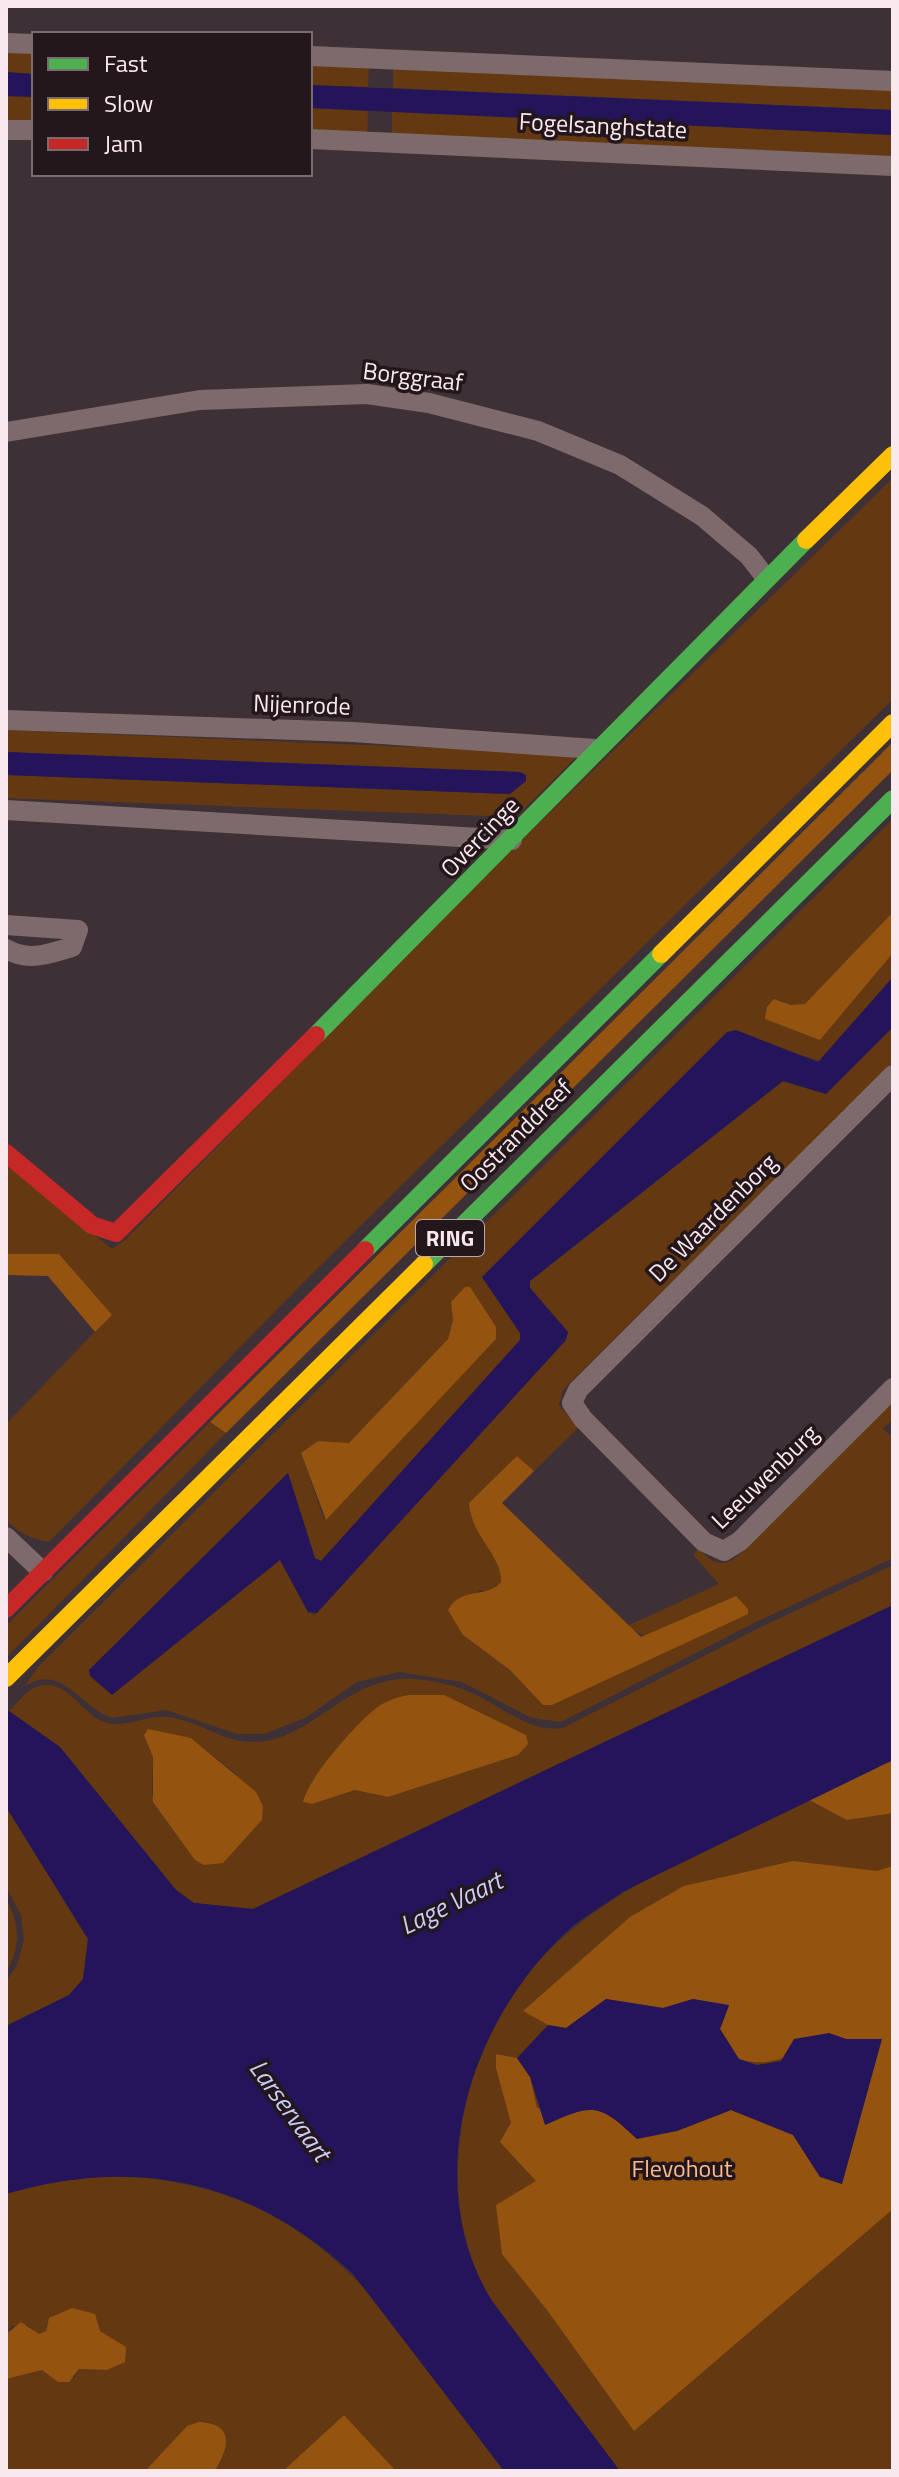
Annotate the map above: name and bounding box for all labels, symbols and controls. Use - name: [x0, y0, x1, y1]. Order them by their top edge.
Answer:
- legend: [32, 32, 312, 176]
- text: Fast: [104, 45, 148, 81]
- text: Slow: [104, 85, 153, 121]
- street label: Fogelsanghstate: [518, 103, 688, 147]
- text: Jam: [104, 125, 143, 161]
- street label: Borggraaf: [361, 352, 465, 400]
- street label: Nijenrode: [253, 684, 351, 724]
- street label: Overcinge: [431, 788, 527, 885]
- street label: Oostranddreef: [451, 1071, 580, 1200]
- street label: De Waardenborg: [640, 1145, 785, 1290]
- road number: RING: [416, 1220, 484, 1256]
- street label: Leeuwenburg: [702, 1416, 826, 1537]
- water label: Lage Vaart: [393, 1860, 511, 1944]
- water label: Larservaart: [240, 2051, 342, 2171]
- park label: Flevohout: [632, 2150, 733, 2186]

